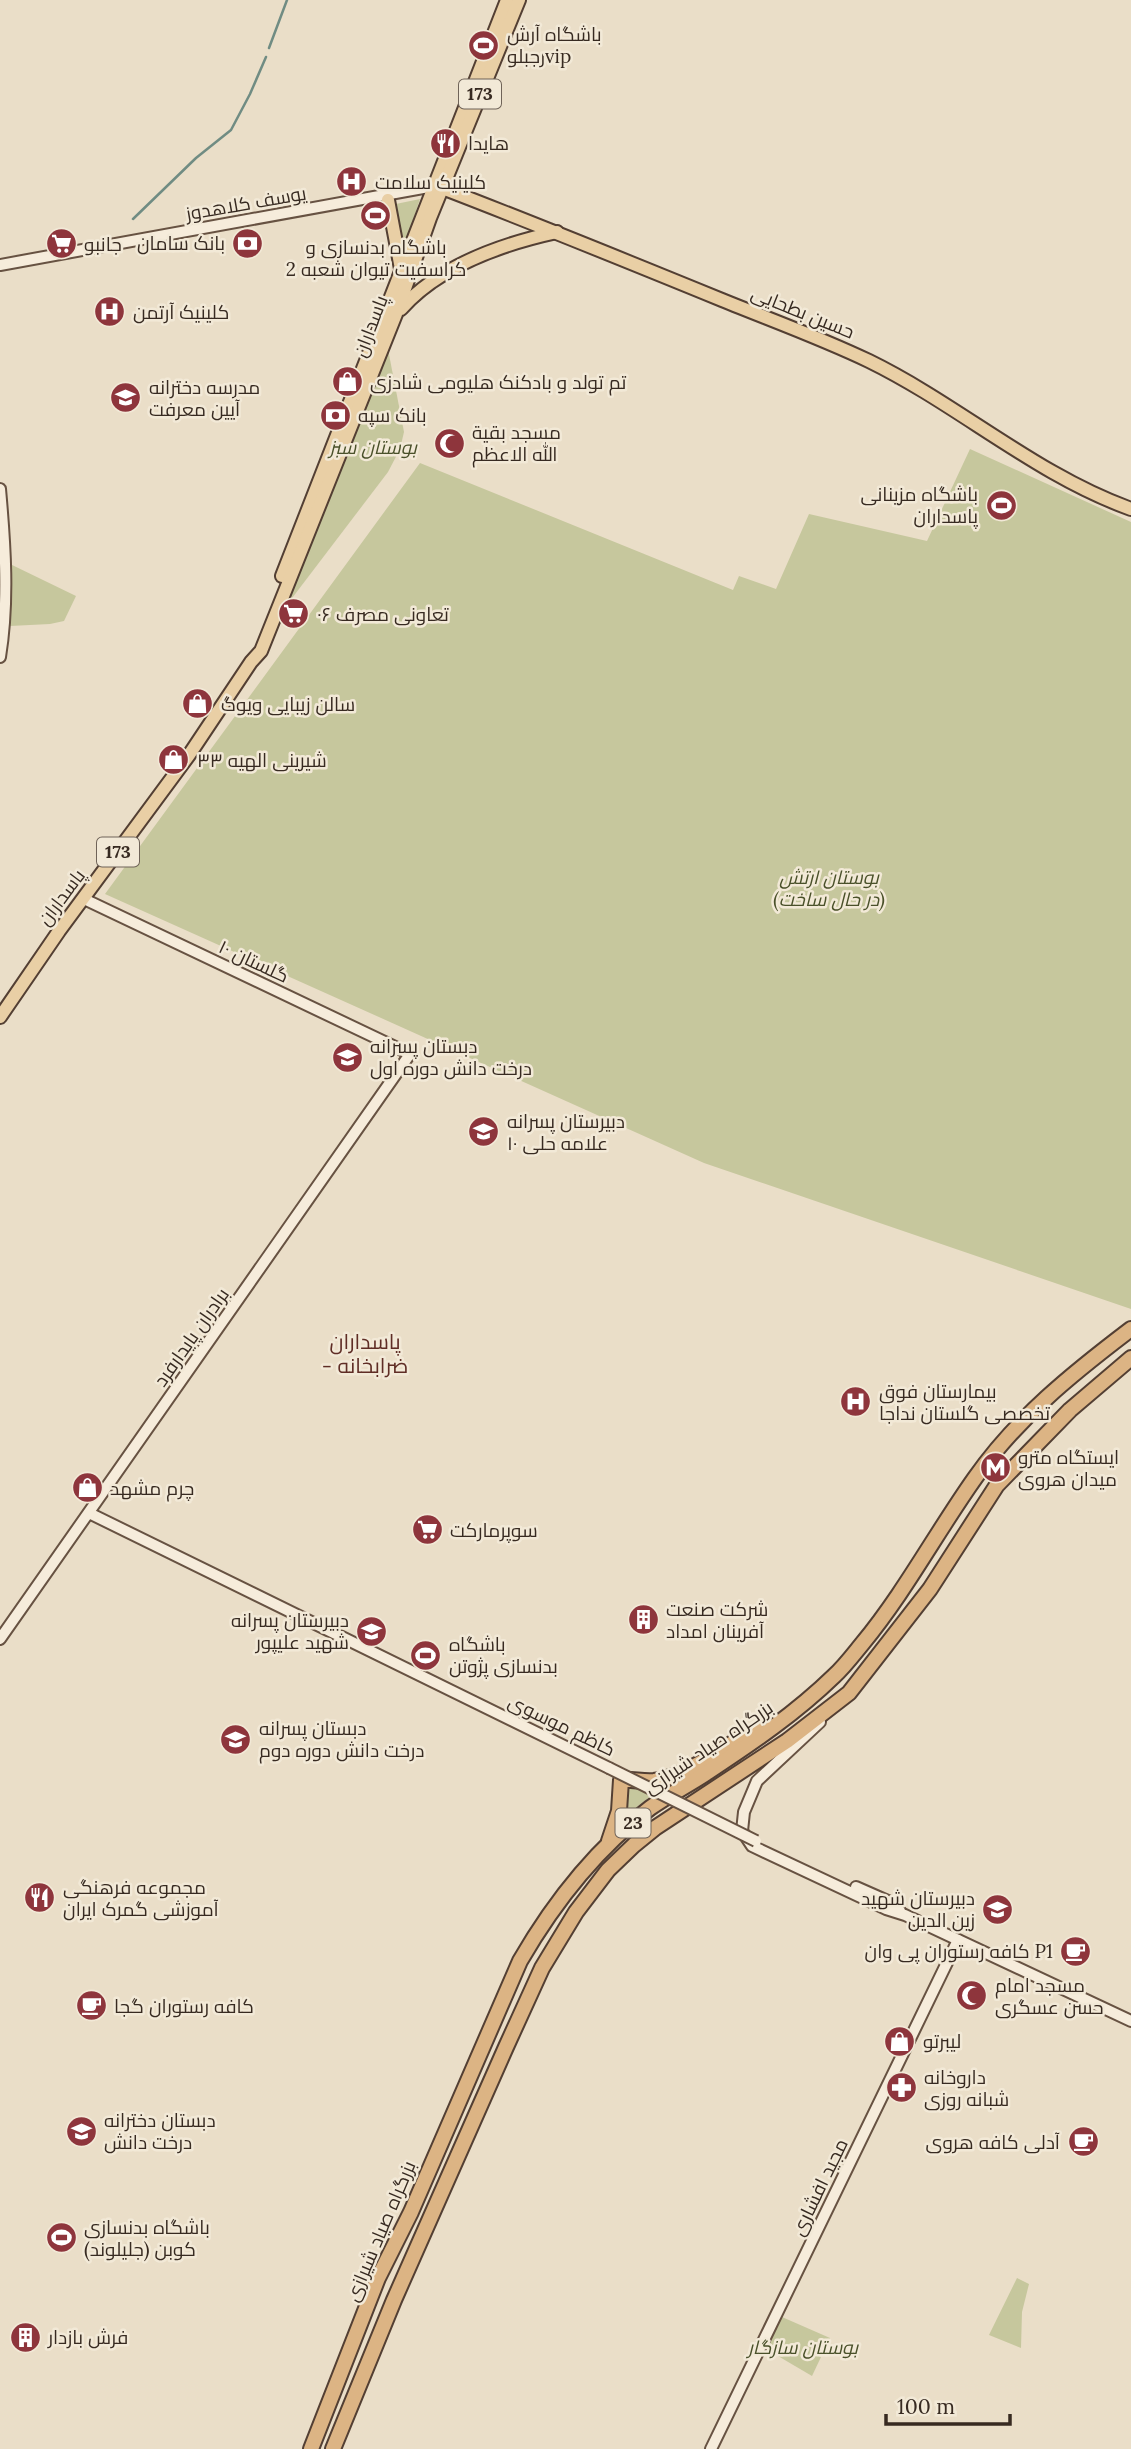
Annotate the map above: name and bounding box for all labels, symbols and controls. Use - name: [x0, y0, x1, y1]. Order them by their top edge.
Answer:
- place label: باشگاه آرش رجبلوvip: [507, 22, 602, 68]
- sports icon: باشگاه آرش رجبلوvip: [467, 28, 501, 62]
- road number: 173: [459, 80, 501, 108]
- restaurant icon: هایدا: [428, 126, 462, 160]
- place label: هایدا: [468, 131, 509, 155]
- hospital icon: کلینیک سلامت: [335, 165, 369, 199]
- place label: کلینیک سلامت: [375, 170, 486, 194]
- street label: یوسف کلاهدوز: [183, 181, 308, 226]
- sports icon: باشگاه بدنسازی و کراسفیت تیوان شعبه 2: [359, 199, 393, 233]
- bank icon: بانک سامان: [231, 226, 265, 260]
- supermarket icon: جانبو: [44, 227, 78, 261]
- place label: بانک سامان: [137, 231, 225, 255]
- place label: جانبو: [84, 232, 122, 256]
- place label: باشگاه بدنسازی و کراسفیت تیوان شعبه 2: [286, 235, 466, 281]
- street label: حسین بطحایی: [748, 280, 858, 344]
- street label: پاسداران: [347, 292, 394, 361]
- hospital icon: کلینیک آرتمن: [93, 295, 127, 329]
- place label: کلینیک آرتمن: [133, 300, 229, 324]
- shop icon: تم تولد و بادکنک هلیومی شادزی: [330, 365, 364, 399]
- place label: تم تولد و بادکنک هلیومی شادزی: [370, 370, 626, 396]
- place label: مدرسه دخترانه آیین معرفت: [149, 375, 260, 421]
- school or university icon: مدرسه دخترانه آیین معرفت: [109, 381, 143, 415]
- bank icon: بانک سپه: [318, 398, 352, 432]
- place label: بانک سپه: [358, 403, 427, 427]
- place label: مسجد بقیة الله الاعظم: [472, 420, 561, 468]
- mosque icon: مسجد بقیة الله الاعظم: [432, 426, 466, 460]
- park label: بوستان سبز: [327, 435, 418, 459]
- place label: باشگاه مزینانی پاسداران: [860, 482, 978, 529]
- sports icon: باشگاه مزینانی پاسداران: [984, 488, 1018, 522]
- supermarket icon: تعاونی مصرف ۰۶: [277, 597, 311, 631]
- place label: تعاونی مصرف ۰۶: [317, 602, 449, 626]
- shop icon: سالن زیبایی ویوگ: [181, 687, 215, 721]
- place label: سالن زیبایی ویوگ: [221, 692, 355, 716]
- shop icon: شیرینی الهیه ٣٣: [157, 743, 191, 777]
- place label: شیرینی الهیه ٣٣: [197, 748, 327, 772]
- road number: 173: [97, 838, 139, 866]
- street label: پاسداران: [32, 864, 91, 931]
- park label: بوستان ارتش (در حال ساخت): [773, 865, 885, 912]
- street label: گلستان ۱۰: [215, 934, 293, 988]
- place label: دبستان پسرانه درخت دانش دوره اول: [370, 1034, 532, 1080]
- school or university icon: دبستان پسرانه درخت دانش دوره اول: [330, 1040, 364, 1074]
- place label: دبیرستان پسرانه علامه حلی ۱۰: [507, 1109, 625, 1155]
- school or university icon: دبیرستان پسرانه علامه حلی ۱۰: [467, 1115, 501, 1149]
- street label: برادران پایدارفرد: [148, 1283, 235, 1392]
- district label: پاسداران - ضرابخانه: [322, 1328, 408, 1379]
- place label: بیمارستان فوق تخصصی گلستان نداجا: [879, 1379, 1050, 1425]
- hospital icon: بیمارستان فوق تخصصی گلستان نداجا: [839, 1385, 873, 1419]
- place label: ایستگاه مترو میدان هروی: [1018, 1445, 1119, 1491]
- metro station icon: ایستگاه مترو میدان هروی: [978, 1451, 1012, 1485]
- shop icon: چرم مشهد: [70, 1471, 104, 1505]
- place label: چرم مشهد: [110, 1476, 194, 1502]
- supermarket icon: سوپرمارکت: [410, 1513, 444, 1547]
- place label: سوپرمارکت: [450, 1518, 538, 1543]
- place label: شرکت صنعت آفرینان امداد: [666, 1597, 768, 1643]
- building icon: شرکت صنعت آفرینان امداد: [626, 1603, 660, 1637]
- place label: دبیرستان پسرانه شهید علیپور: [231, 1608, 349, 1654]
- school or university icon: دبیرستان پسرانه شهید علیپور: [355, 1614, 389, 1648]
- place label: باشگاه بدنسازی پژوتن: [449, 1632, 558, 1679]
- sports icon: باشگاه بدنسازی پژوتن: [409, 1638, 443, 1672]
- street label: کاظم موسوی: [504, 1689, 619, 1763]
- street label: بزرگراه صیاد شیرازی: [639, 1695, 777, 1799]
- place label: دبستان پسرانه درخت دانش دوره دوم: [259, 1716, 424, 1764]
- school or university icon: دبستان پسرانه درخت دانش دوره دوم: [219, 1722, 253, 1756]
- road number: 23: [616, 1809, 650, 1838]
- place label: مجموعه فرهنگی آموزشی گمرک ایران: [63, 1875, 219, 1921]
- restaurant icon: مجموعه فرهنگی آموزشی گمرک ایران: [23, 1881, 57, 1915]
- place label: دبیرستان شهید زین الدین: [861, 1886, 975, 1932]
- school or university icon: دبیرستان شهید زین الدین: [981, 1892, 1015, 1926]
- cafe icon: کافه رستوران پی وان P1: [1059, 1934, 1093, 1968]
- place label: کافه رستوران پی وان P1: [865, 1939, 1053, 1964]
- place label: مسجد امام حسن عسگری: [995, 1973, 1104, 2019]
- mosque icon: مسجد امام حسن عسگری: [955, 1979, 989, 2013]
- cafe icon: کافه رستوران گجا: [74, 1989, 108, 2023]
- place label: کافه رستوران گجا: [114, 1994, 254, 2018]
- shop icon: لیبرتو: [883, 2024, 917, 2058]
- place label: لیبرتو: [923, 2029, 961, 2053]
- place label: داروخانه شبانه روزی: [924, 2065, 1009, 2111]
- pharmacy icon: داروخانه شبانه روزی: [884, 2071, 918, 2105]
- place label: دبستان دخترانه درخت دانش: [104, 2108, 216, 2154]
- school or university icon: دبستان دخترانه درخت دانش: [64, 2114, 98, 2148]
- cafe icon: آدلی کافه هروی: [1066, 2125, 1100, 2159]
- place label: آدلی کافه هروی: [925, 2130, 1060, 2154]
- street label: مجید افشاری: [785, 2135, 853, 2239]
- street label: بزرگراه صیاد شیرازی: [340, 2157, 420, 2305]
- place label: باشگاه بدنسازی کوبن (جلیلوند): [84, 2215, 210, 2262]
- sports icon: باشگاه بدنسازی کوبن (جلیلوند): [44, 2221, 78, 2255]
- building icon: فرش بازدار: [8, 2320, 42, 2354]
- place label: فرش بازدار: [47, 2325, 128, 2349]
- park label: بوستان سازگار: [746, 2335, 859, 2359]
- scale bar: [886, 2382, 1010, 2426]
- text: 100 m: [897, 2393, 955, 2420]

